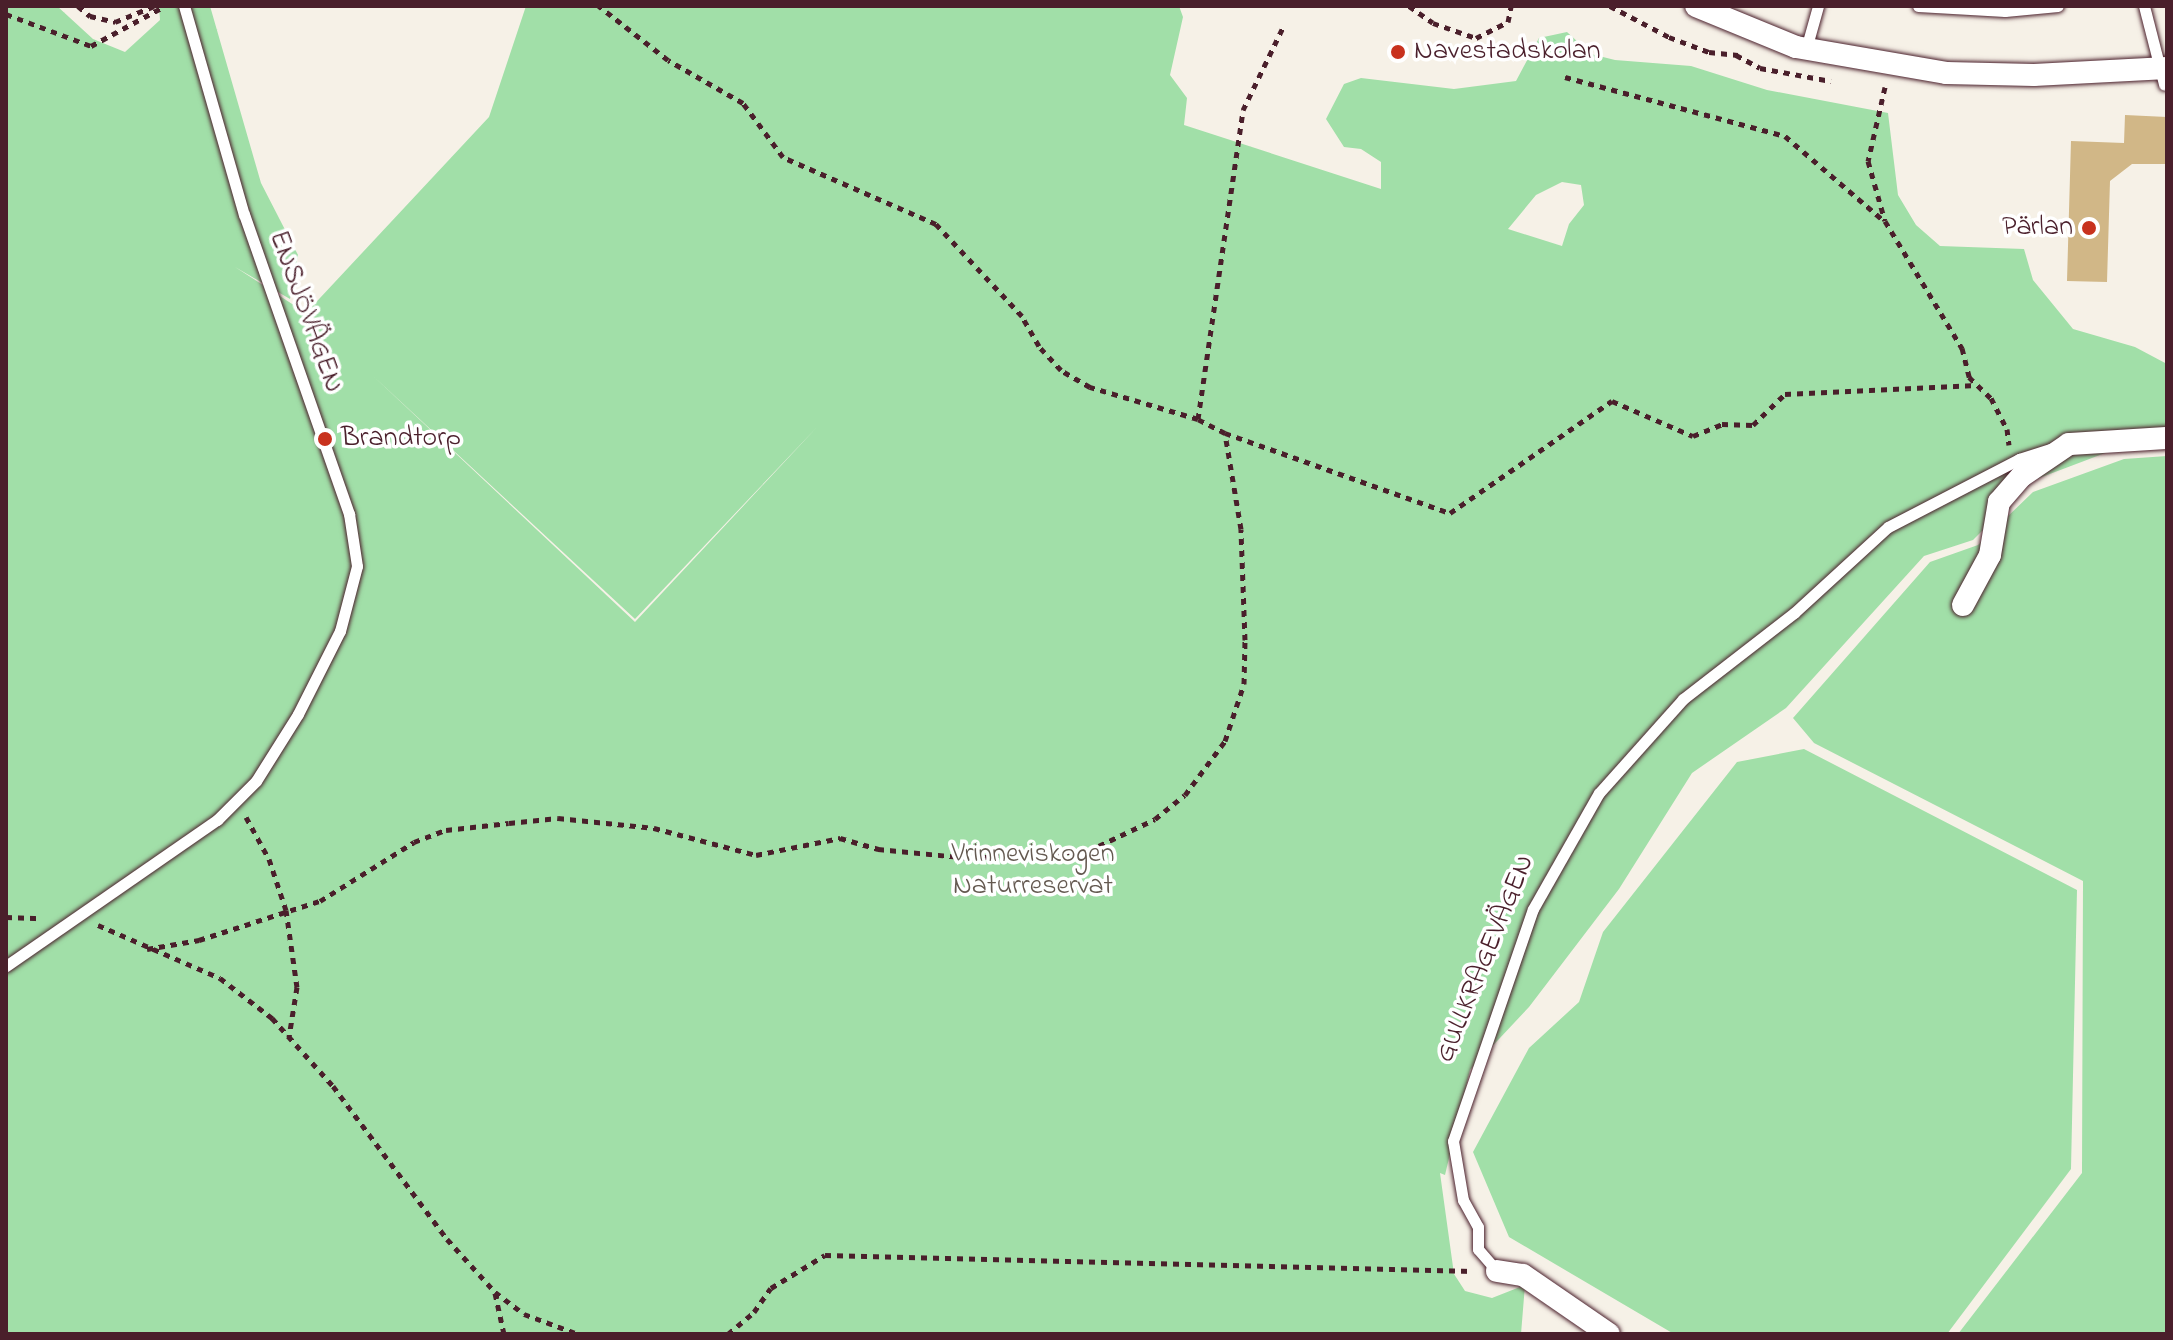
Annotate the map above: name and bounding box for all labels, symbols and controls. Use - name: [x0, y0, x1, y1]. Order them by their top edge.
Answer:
- place label: Navestadskolan: [1414, 35, 1601, 69]
- marker: Navestadskolan: [1389, 43, 1407, 61]
- place label: Pärlan: [2002, 211, 2073, 245]
- marker: Pärlan: [2080, 219, 2098, 237]
- street label: ENSJÖVÄGEN: [260, 227, 350, 397]
- place label: Brandtorp: [341, 422, 461, 456]
- marker: Brandtorp: [316, 430, 334, 448]
- park label: Vrinneviskogen Naturreservat: [952, 838, 1114, 904]
- street label: GULLKRAGEVÄGEN: [1429, 850, 1543, 1068]

